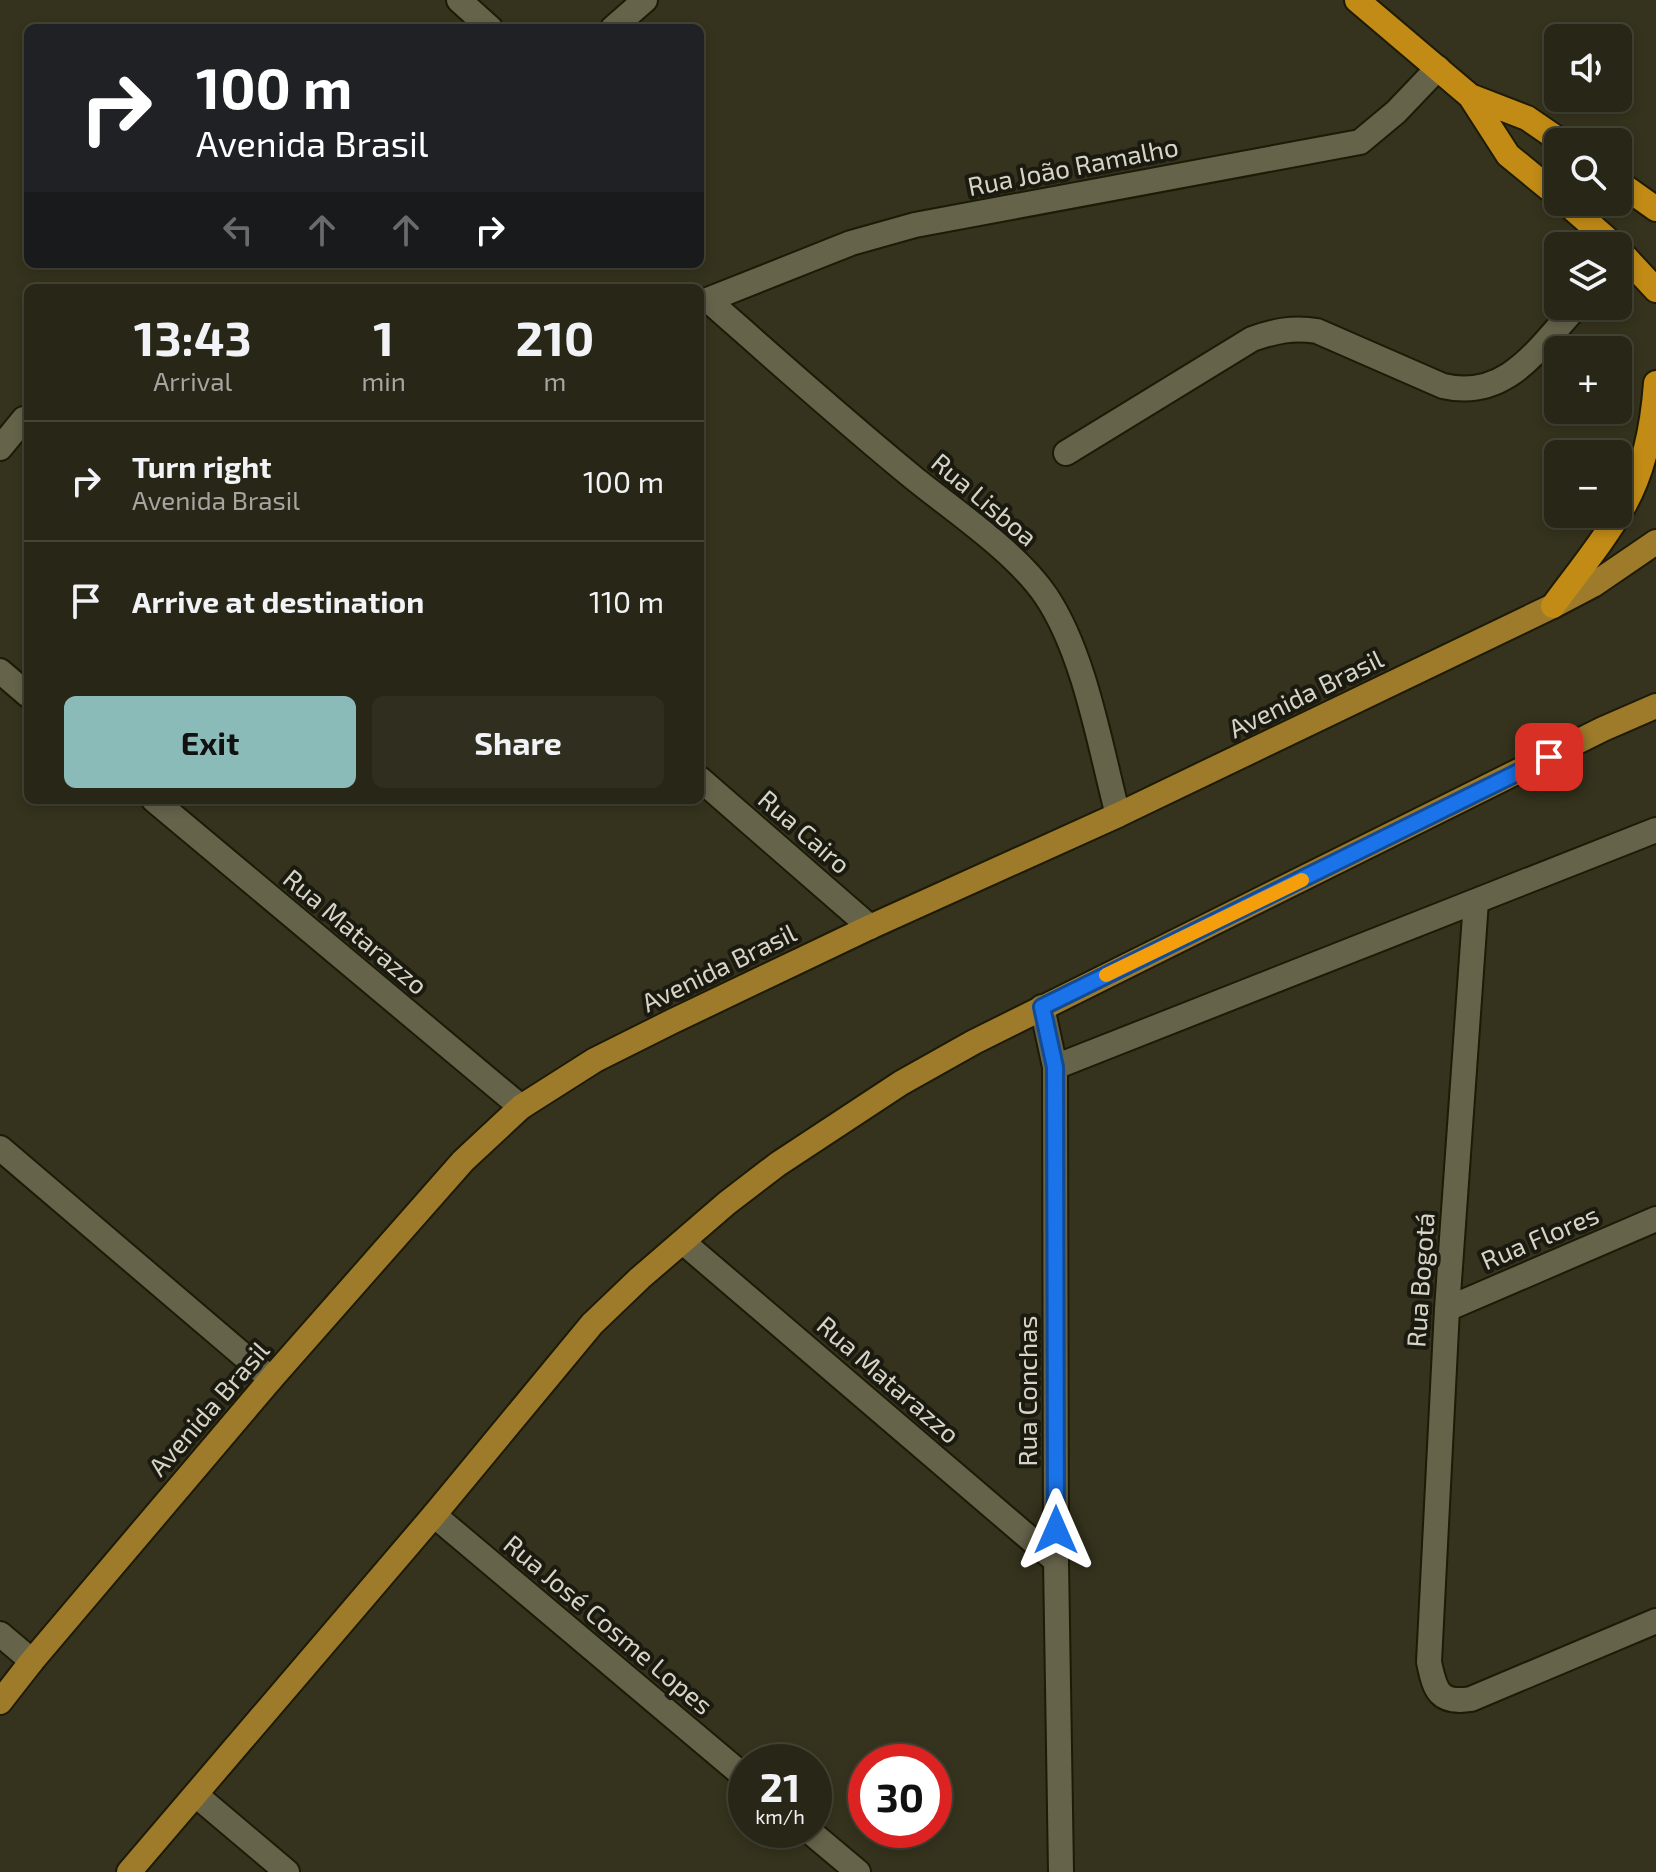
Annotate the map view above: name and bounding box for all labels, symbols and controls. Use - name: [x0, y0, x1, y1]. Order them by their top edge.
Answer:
- map controls: [1544, 24, 1632, 528]
- button: sound: [1544, 24, 1632, 112]
- text: 100 m: [196, 53, 352, 120]
- icon: right: [64, 56, 168, 160]
- text: Avenida Brasil: [196, 121, 429, 164]
- button: search: [1544, 128, 1632, 216]
- street label: Rua João Ramalho: [965, 130, 1181, 201]
- icon: left: [216, 208, 260, 252]
- icon: ahead: [300, 208, 344, 252]
- icon: ahead: [384, 208, 428, 252]
- icon: right: [468, 208, 512, 252]
- button: layers: [1544, 232, 1632, 320]
- text: 13:43: [134, 308, 252, 366]
- text: 1: [373, 308, 394, 366]
- text: 210: [515, 308, 594, 366]
- button: +: [1544, 336, 1632, 424]
- text: Arrival: [153, 365, 232, 396]
- text: min: [361, 365, 406, 396]
- text: m: [543, 365, 566, 396]
- button: −: [1544, 440, 1632, 528]
- street label: Rua Lisboa: [926, 446, 1044, 552]
- text: Turn right: [132, 448, 272, 484]
- icon: right: [64, 459, 108, 503]
- text: 100 m: [583, 463, 664, 499]
- text: Avenida Brasil: [132, 484, 300, 515]
- icon: arrive: [64, 579, 108, 623]
- text: Arrive at destination: [132, 583, 424, 619]
- text: 110 m: [589, 583, 664, 619]
- street label: Avenida Brasil: [1223, 642, 1388, 743]
- button: Exit: [64, 696, 356, 788]
- button: Share: [372, 696, 664, 788]
- pin: [1515, 723, 1583, 791]
- icon: arrive: [1527, 735, 1571, 779]
- street label: Rua Cairo: [753, 783, 857, 879]
- street label: Rua Matarazzo: [278, 862, 434, 1000]
- street label: Avenida Brasil: [636, 916, 801, 1017]
- street label: Rua Flores: [1476, 1198, 1603, 1275]
- street label: Rua Bogotá: [1399, 1211, 1440, 1348]
- street label: Rua Matarazzo: [812, 1309, 966, 1449]
- street label: Rua Conchas: [1011, 1316, 1042, 1466]
- street label: Avenida Brasil: [141, 1334, 275, 1482]
- position arrow: [1014, 1488, 1098, 1572]
- street label: Rua José Cosme Lopes: [498, 1528, 720, 1720]
- speed limit sign: 30: [848, 1744, 952, 1848]
- text: 21: [760, 1762, 800, 1810]
- text: km/h: [755, 1804, 805, 1828]

